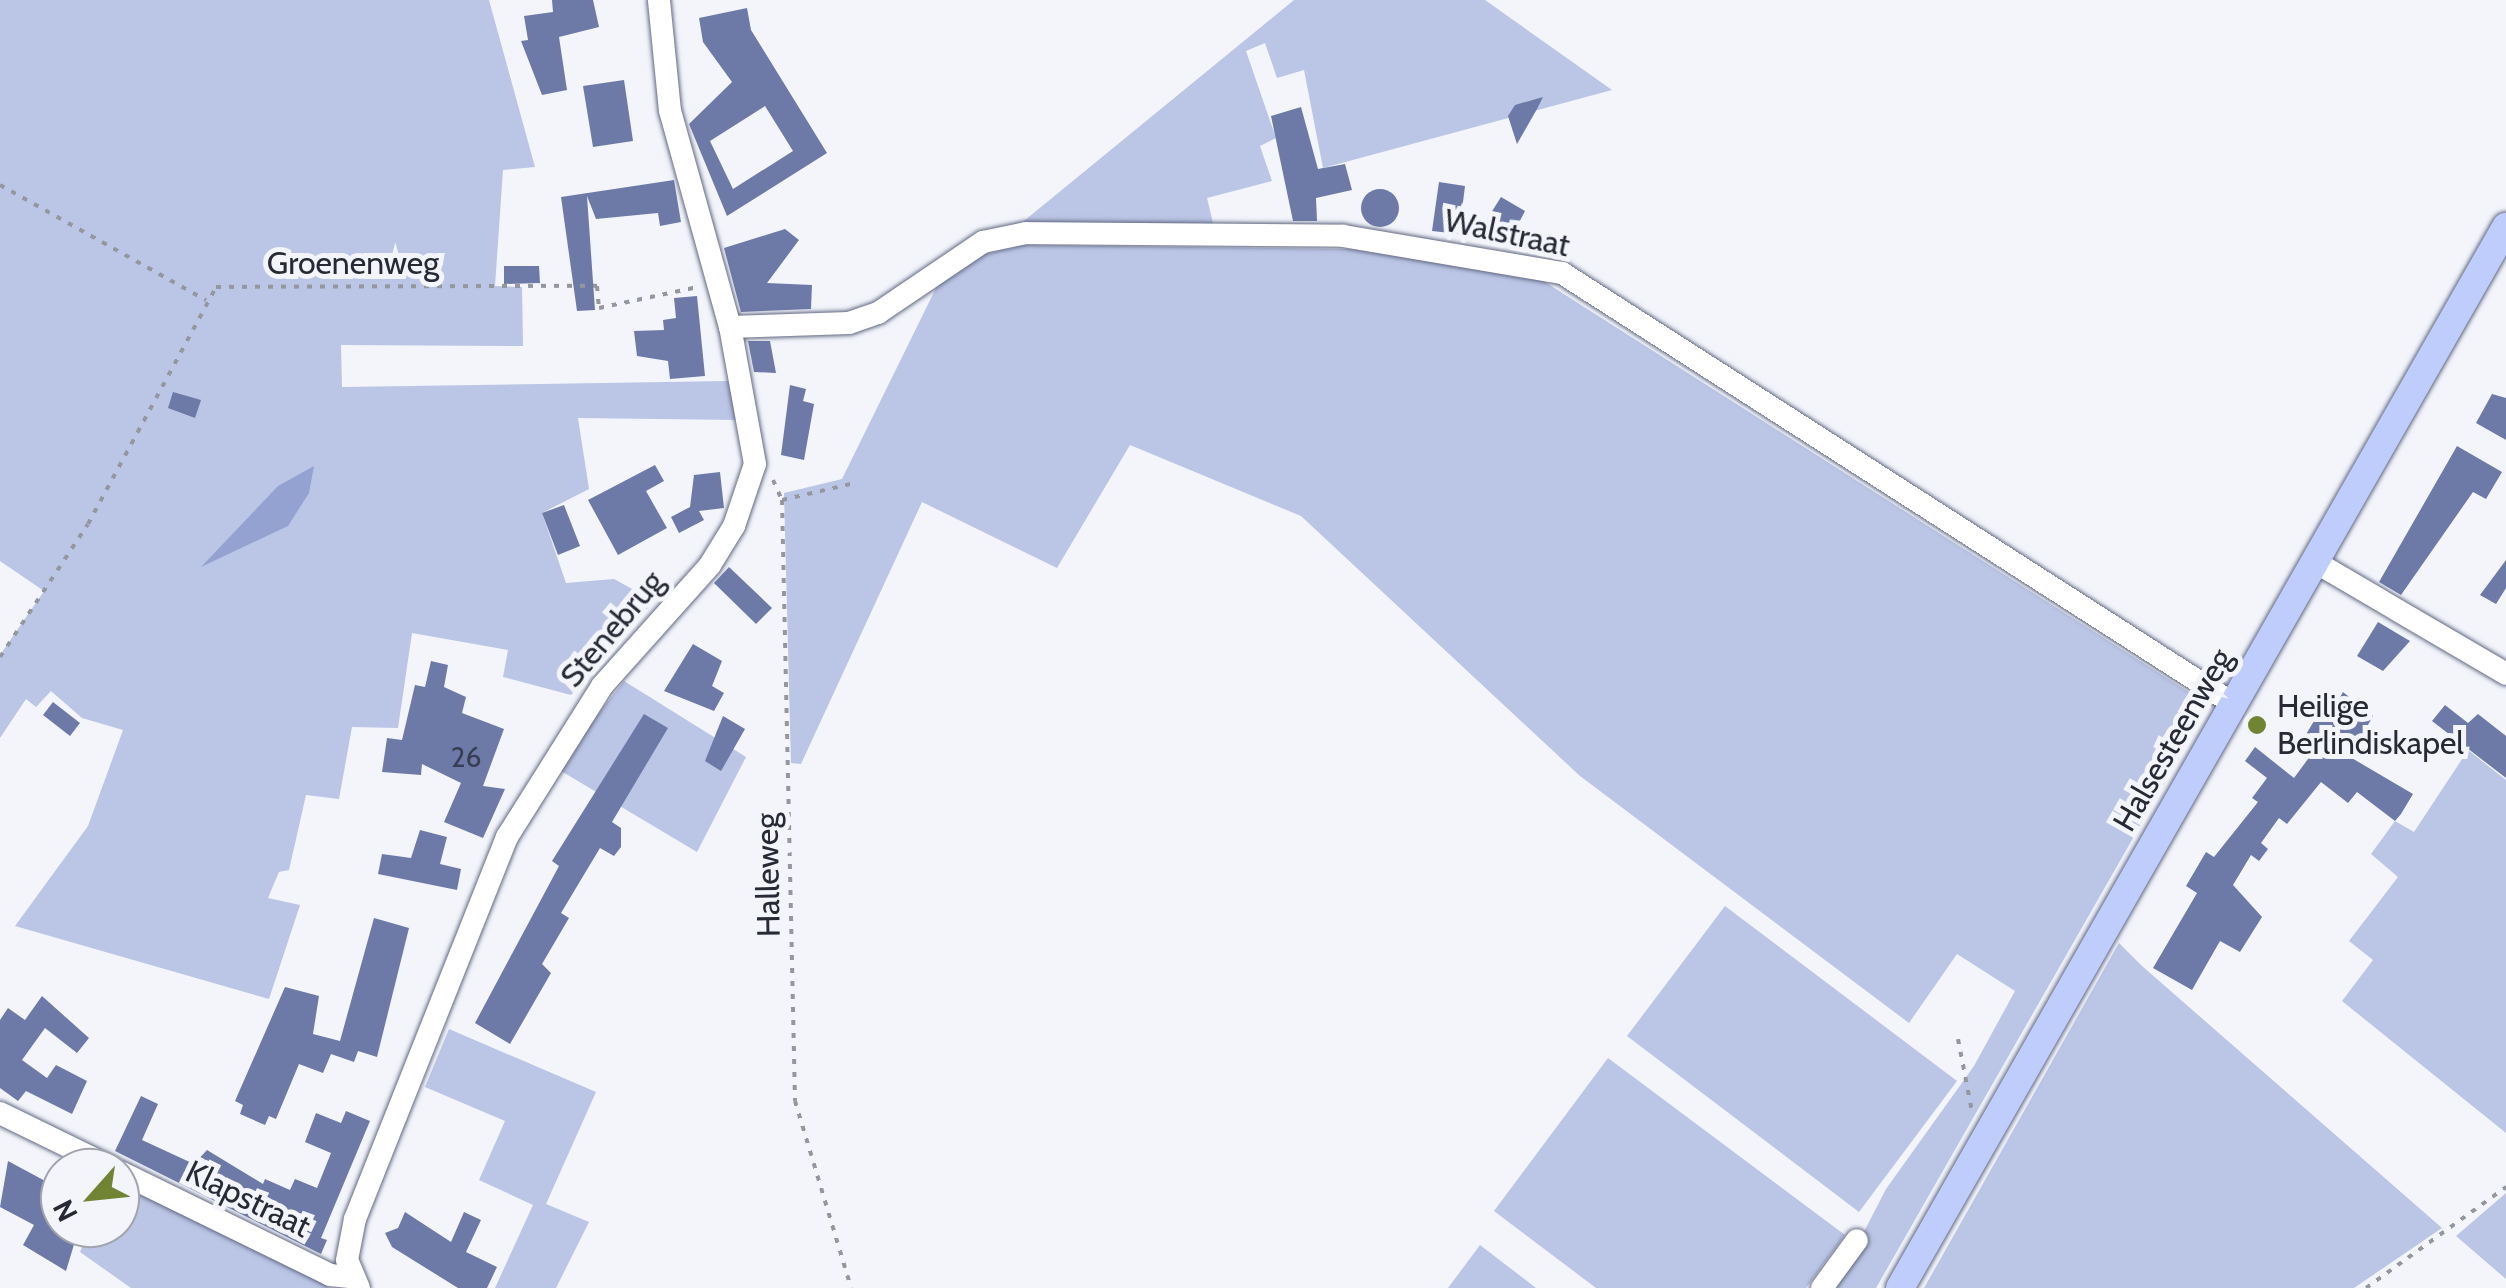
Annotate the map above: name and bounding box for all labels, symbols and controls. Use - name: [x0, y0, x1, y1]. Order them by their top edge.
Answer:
- street label: Walstraat: [1441, 201, 1573, 265]
- street label: Groenenweg: [267, 244, 439, 282]
- street label: Stenebrug: [552, 563, 672, 695]
- street label: Halsesteenweg: [2105, 642, 2241, 838]
- place label: Heilige Berlindiskapel: [2277, 688, 2464, 763]
- marker: Heilige Berlindiskapel: [2246, 714, 2268, 736]
- house number: 26: [451, 740, 481, 774]
- street label: Halleweg: [748, 813, 788, 937]
- north arrow: [40, 1148, 140, 1248]
- street label: Klapstraat: [179, 1152, 317, 1246]
- text: N: [45, 1194, 85, 1227]

